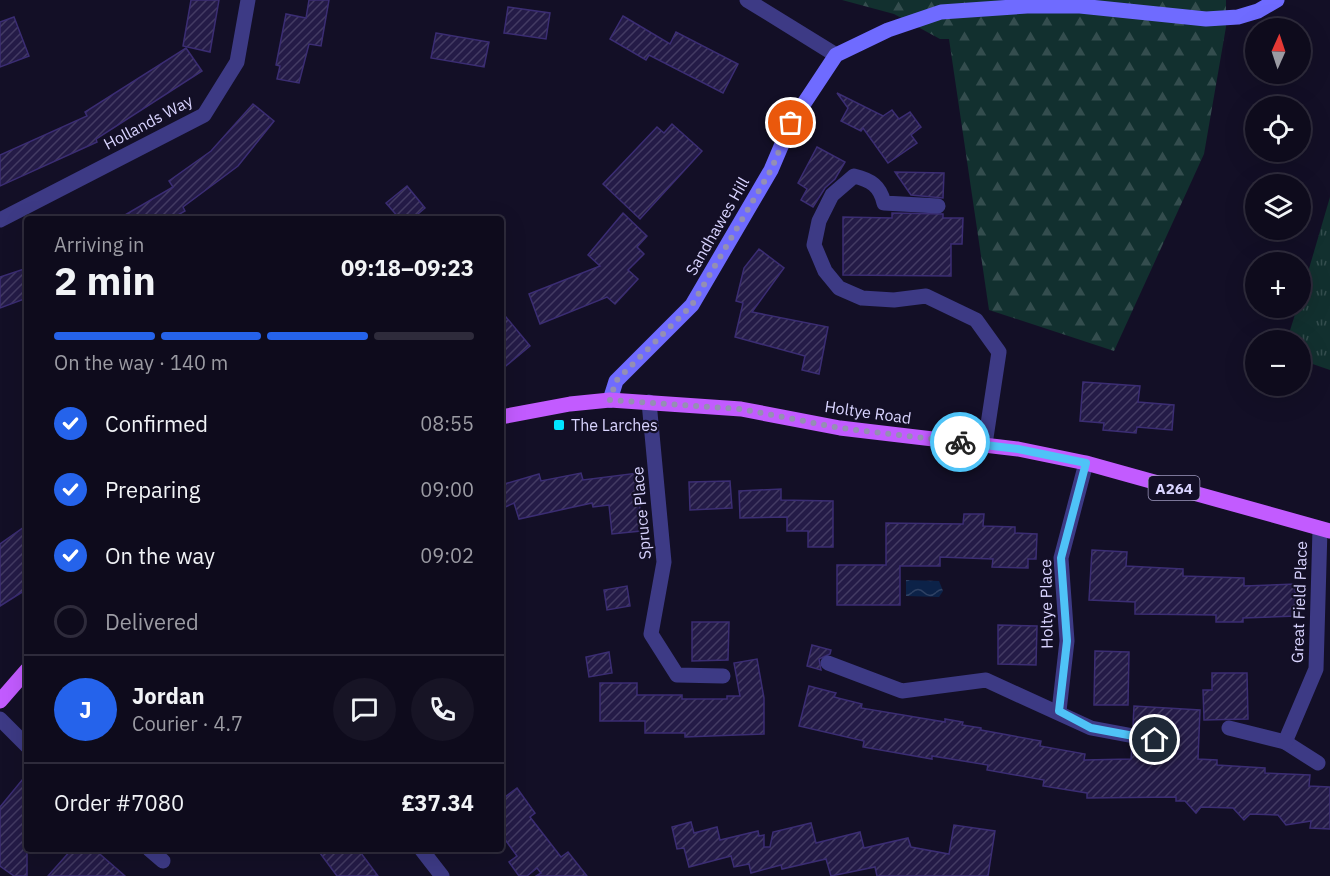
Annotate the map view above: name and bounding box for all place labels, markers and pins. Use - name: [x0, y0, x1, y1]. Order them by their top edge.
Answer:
- pin: [765, 97, 816, 148]
- place label: The Larches: [571, 415, 658, 435]
- marker: The Larches: [552, 418, 566, 432]
- pin: [1129, 714, 1180, 765]

